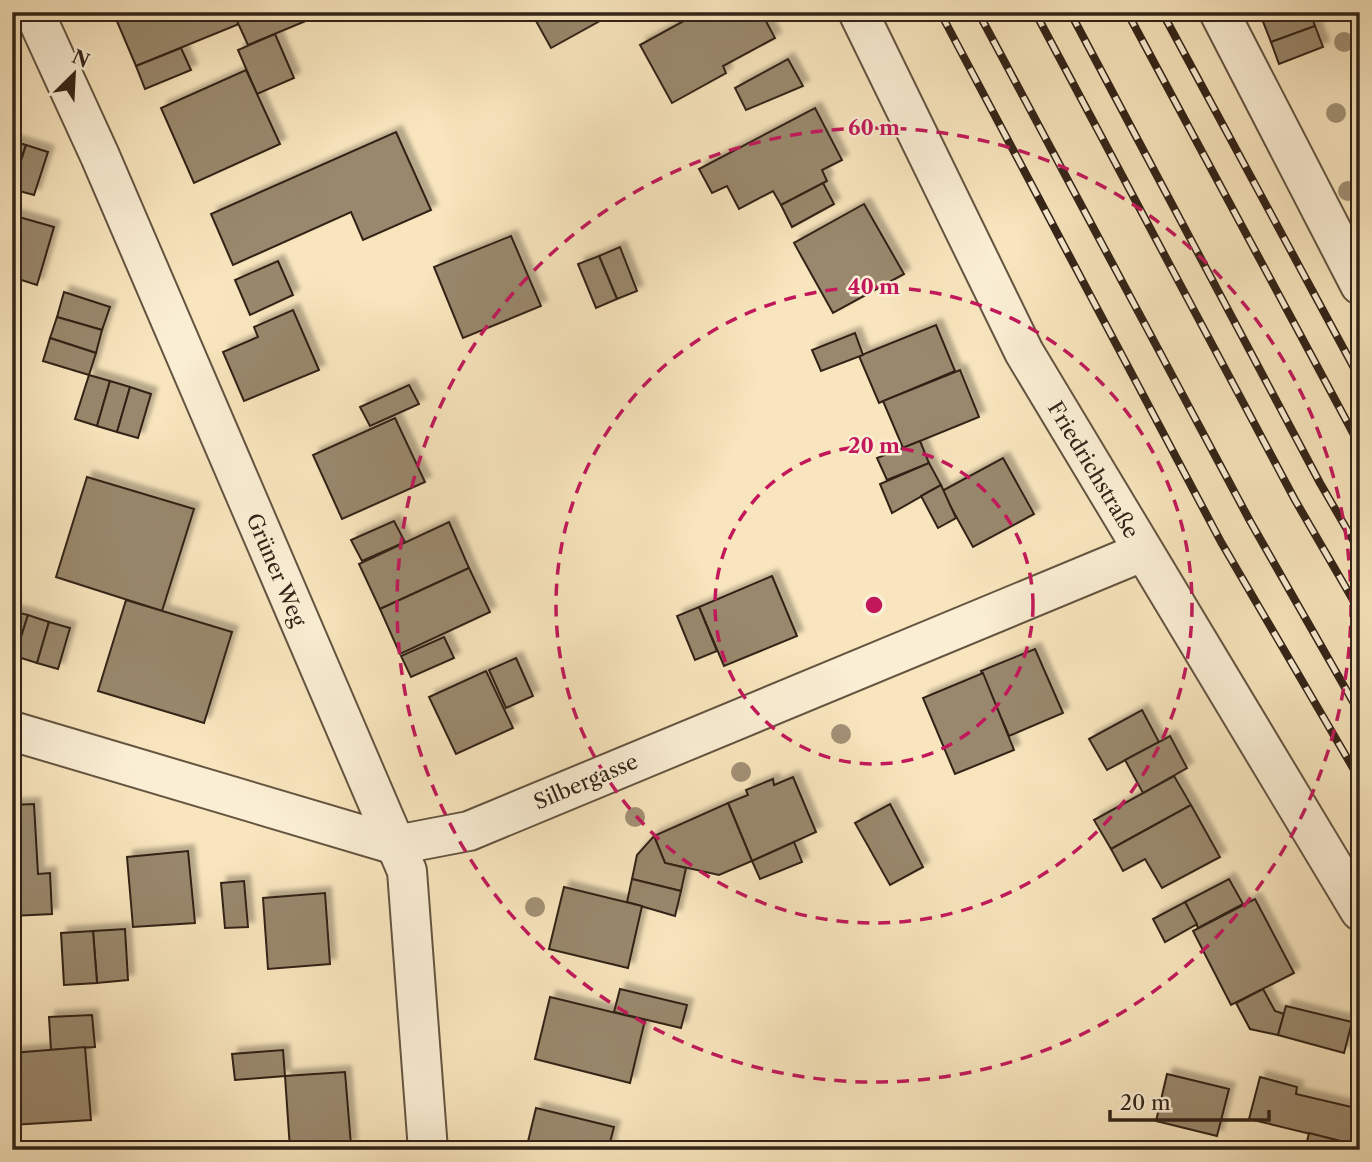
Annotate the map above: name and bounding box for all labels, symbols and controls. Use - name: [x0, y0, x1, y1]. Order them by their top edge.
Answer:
- north arrow: [38, 38, 108, 108]
- text: N: [68, 45, 93, 73]
- text: 60 m: [848, 115, 900, 140]
- text: 40 m: [848, 274, 900, 299]
- street label: Friedrichstraße: [1043, 397, 1144, 543]
- text: 20 m: [848, 433, 900, 458]
- street label: Grüner Weg: [241, 509, 312, 631]
- centre of rings: [862, 593, 886, 617]
- street label: Silbergasse: [530, 748, 642, 815]
- scale bar: [1110, 1078, 1269, 1122]
- text: 20 m: [1120, 1090, 1171, 1115]

